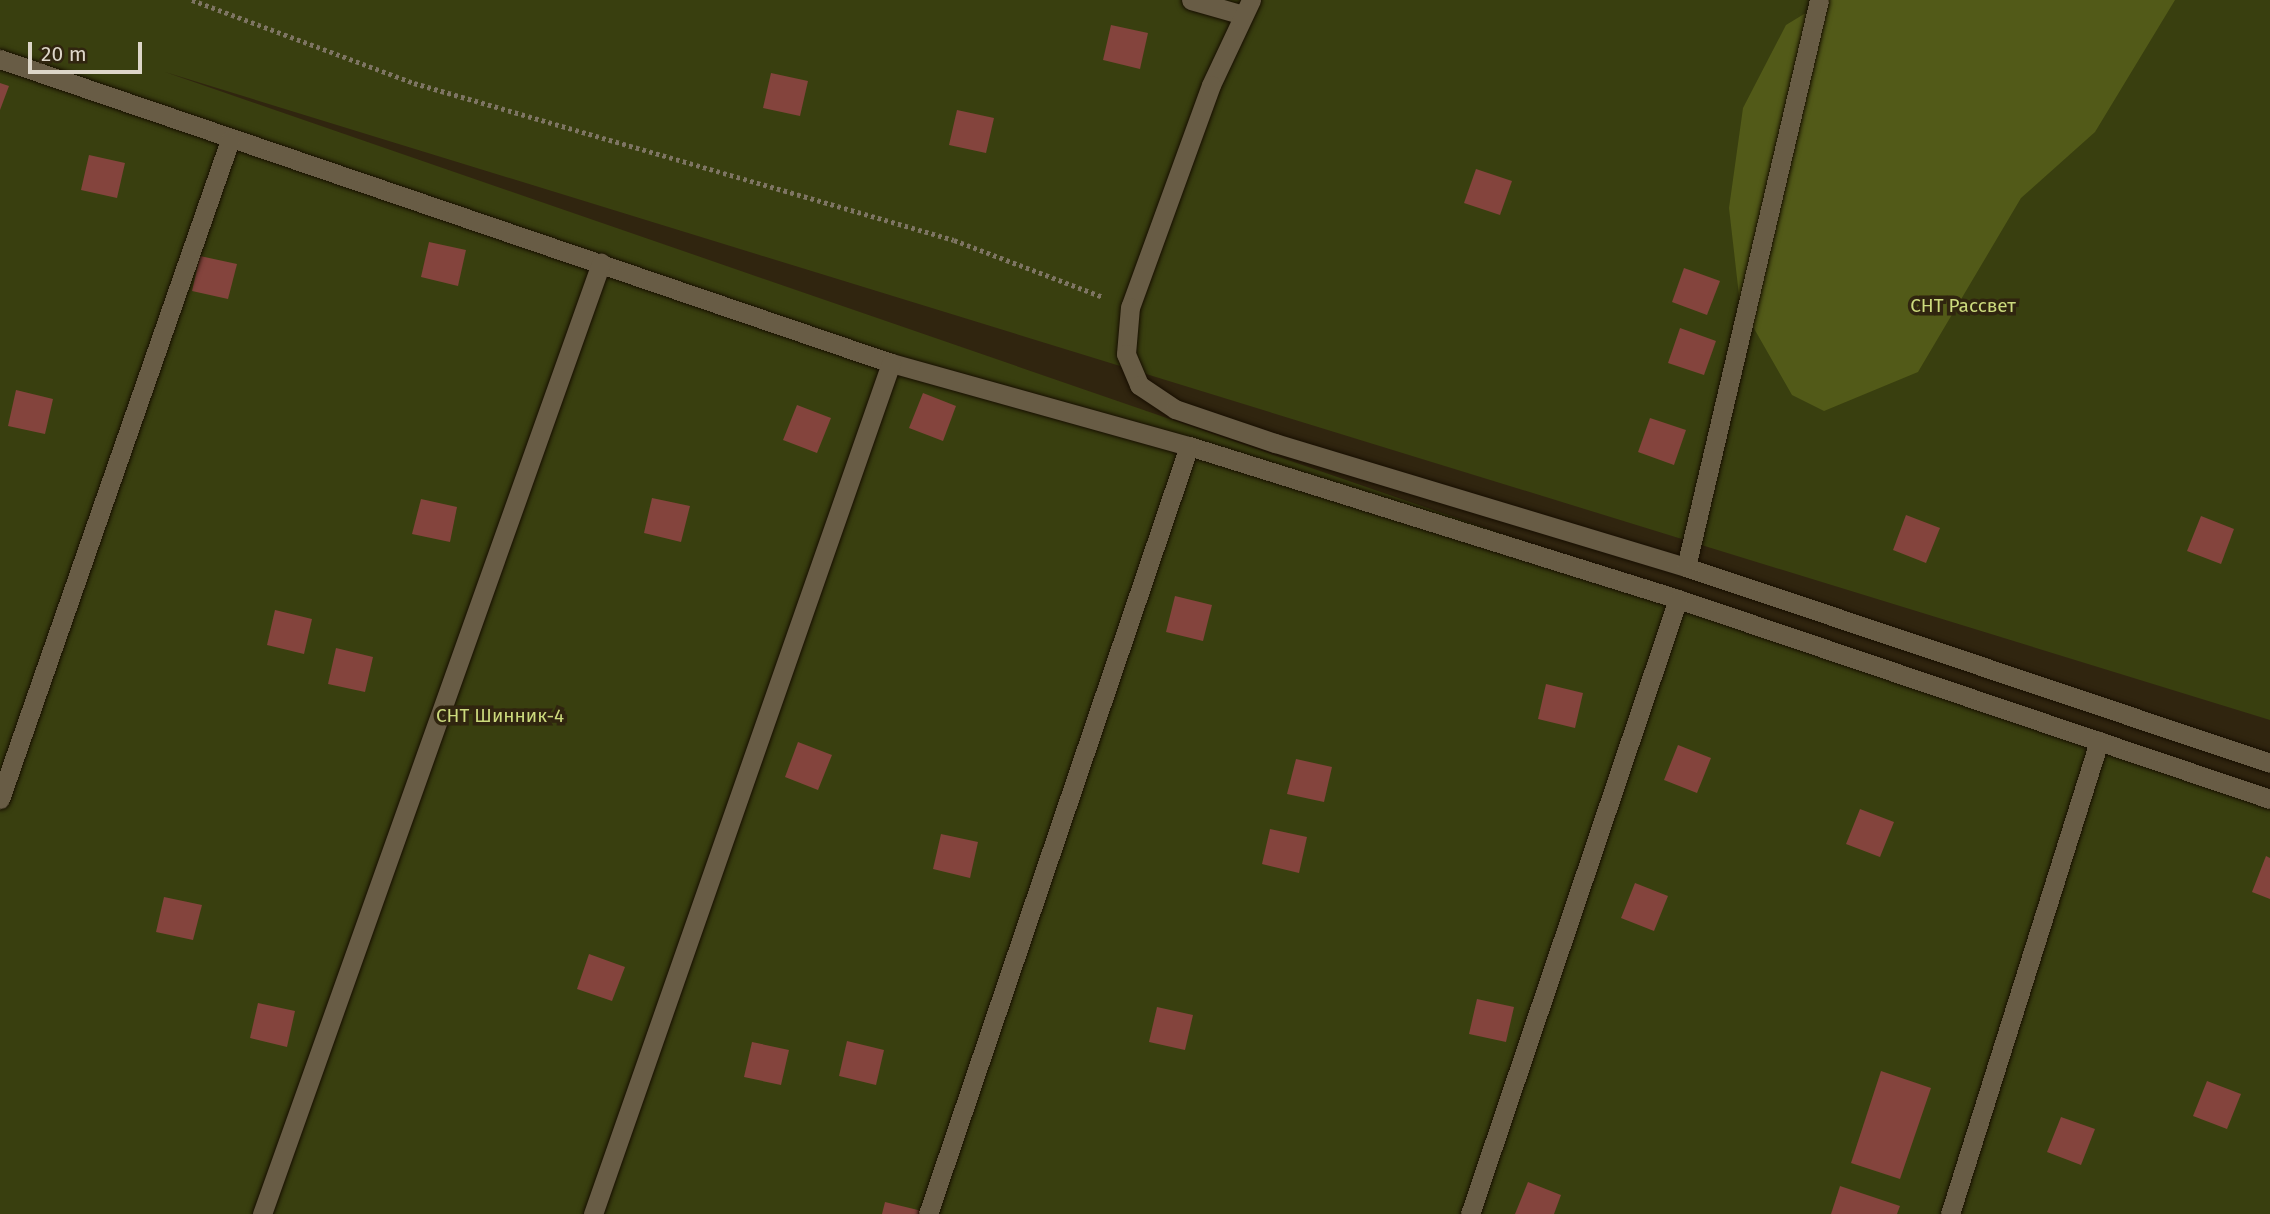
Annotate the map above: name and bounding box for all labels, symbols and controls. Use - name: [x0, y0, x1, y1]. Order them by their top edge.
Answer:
- scale bar: [32, 28, 145, 72]
- text: 20 m: [41, 41, 87, 67]
- park label: СНТ Рассвет: [1910, 295, 2016, 317]
- park label: СНТ Шинник-4: [436, 705, 564, 727]

